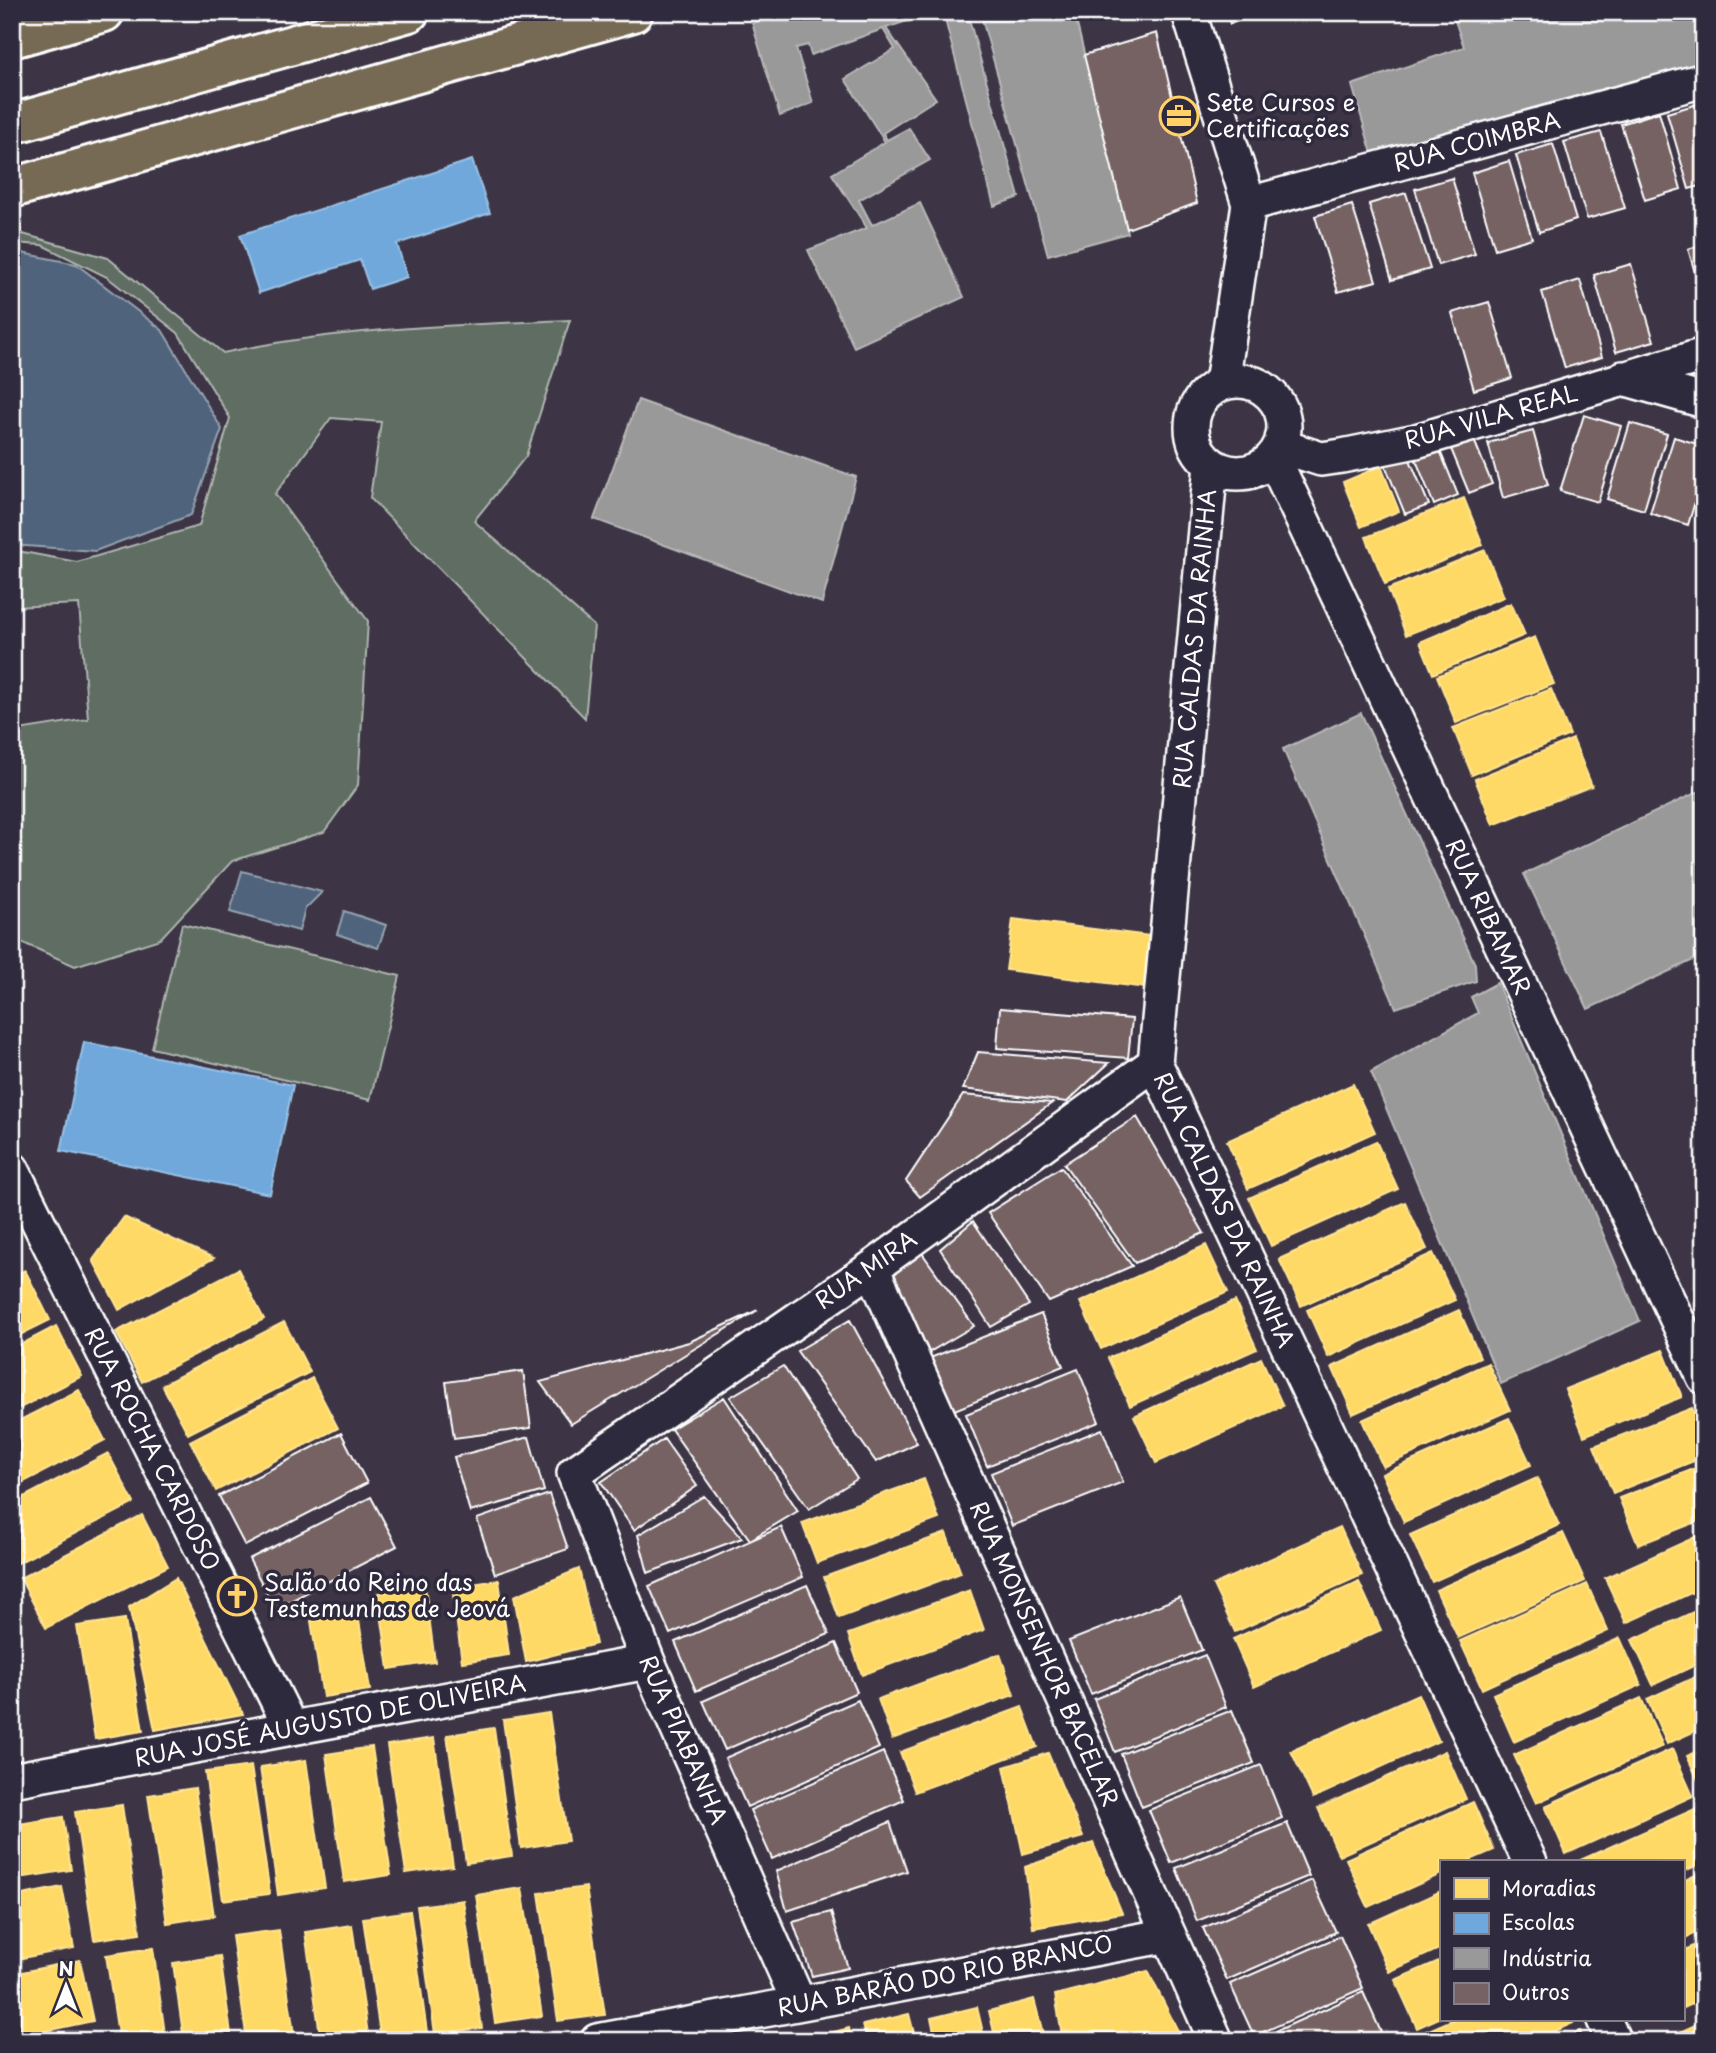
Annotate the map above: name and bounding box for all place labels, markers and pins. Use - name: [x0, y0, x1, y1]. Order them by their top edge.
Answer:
- place label: Sete Cursos e Certificações: [1206, 84, 1356, 145]
- office icon: Sete Cursos e Certificações: [1158, 95, 1200, 137]
- place label: Salão do Reino das Testemunhas de Jeová: [264, 1564, 510, 1625]
- church icon: Salão do Reino das Testemunhas de Jeová: [216, 1575, 258, 1617]

